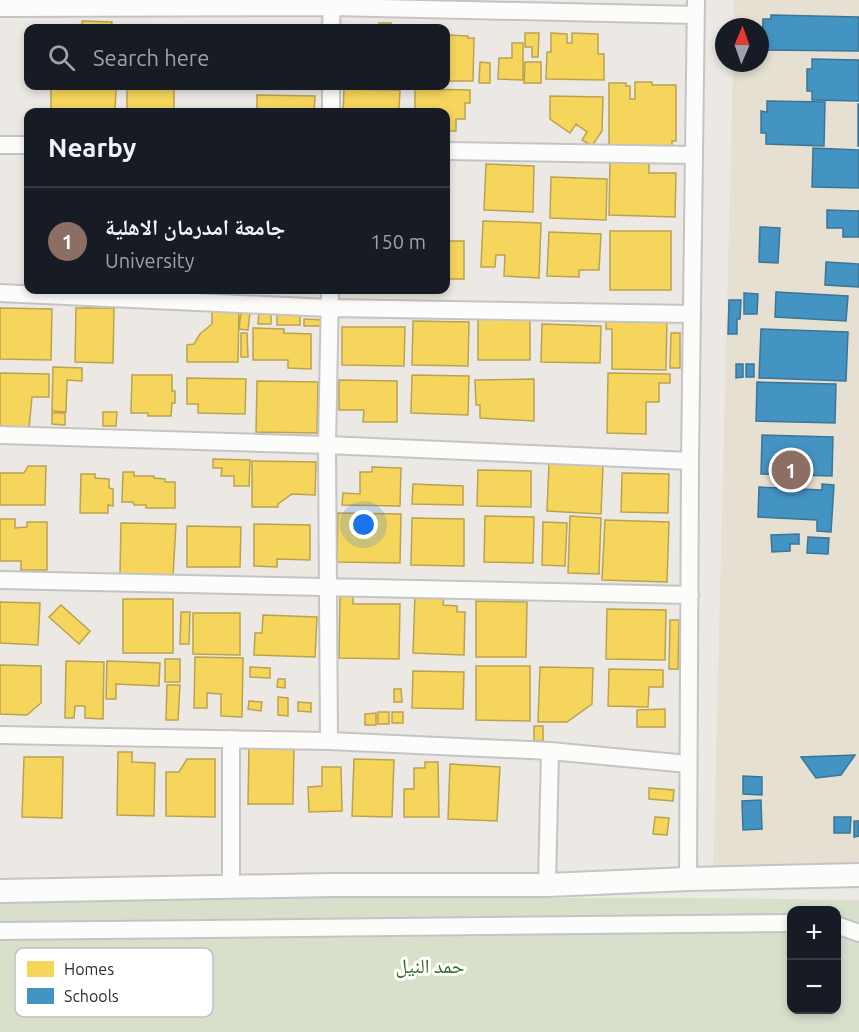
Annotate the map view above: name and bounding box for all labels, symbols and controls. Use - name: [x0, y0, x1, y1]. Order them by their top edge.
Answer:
- north arrow: [715, 18, 769, 72]
- search box: [24, 24, 450, 90]
- icon: search: [45, 41, 78, 74]
- text: Search here: [93, 45, 209, 70]
- text: Nearby: [48, 133, 136, 162]
- text: جامعة امدرمان الاهلية: [105, 214, 285, 239]
- text: 1: [62, 230, 73, 253]
- text: 150 m: [370, 230, 426, 253]
- text: University: [105, 249, 194, 272]
- pin: 1: [772, 448, 810, 492]
- your location: [349, 510, 378, 539]
- map controls: [787, 906, 841, 1014]
- button: +: [787, 906, 841, 960]
- legend: [15, 948, 213, 1017]
- park label: حمد النيل: [396, 954, 465, 978]
- text: Homes: [64, 960, 114, 978]
- button: −: [787, 960, 841, 1014]
- text: Schools: [64, 987, 119, 1005]

